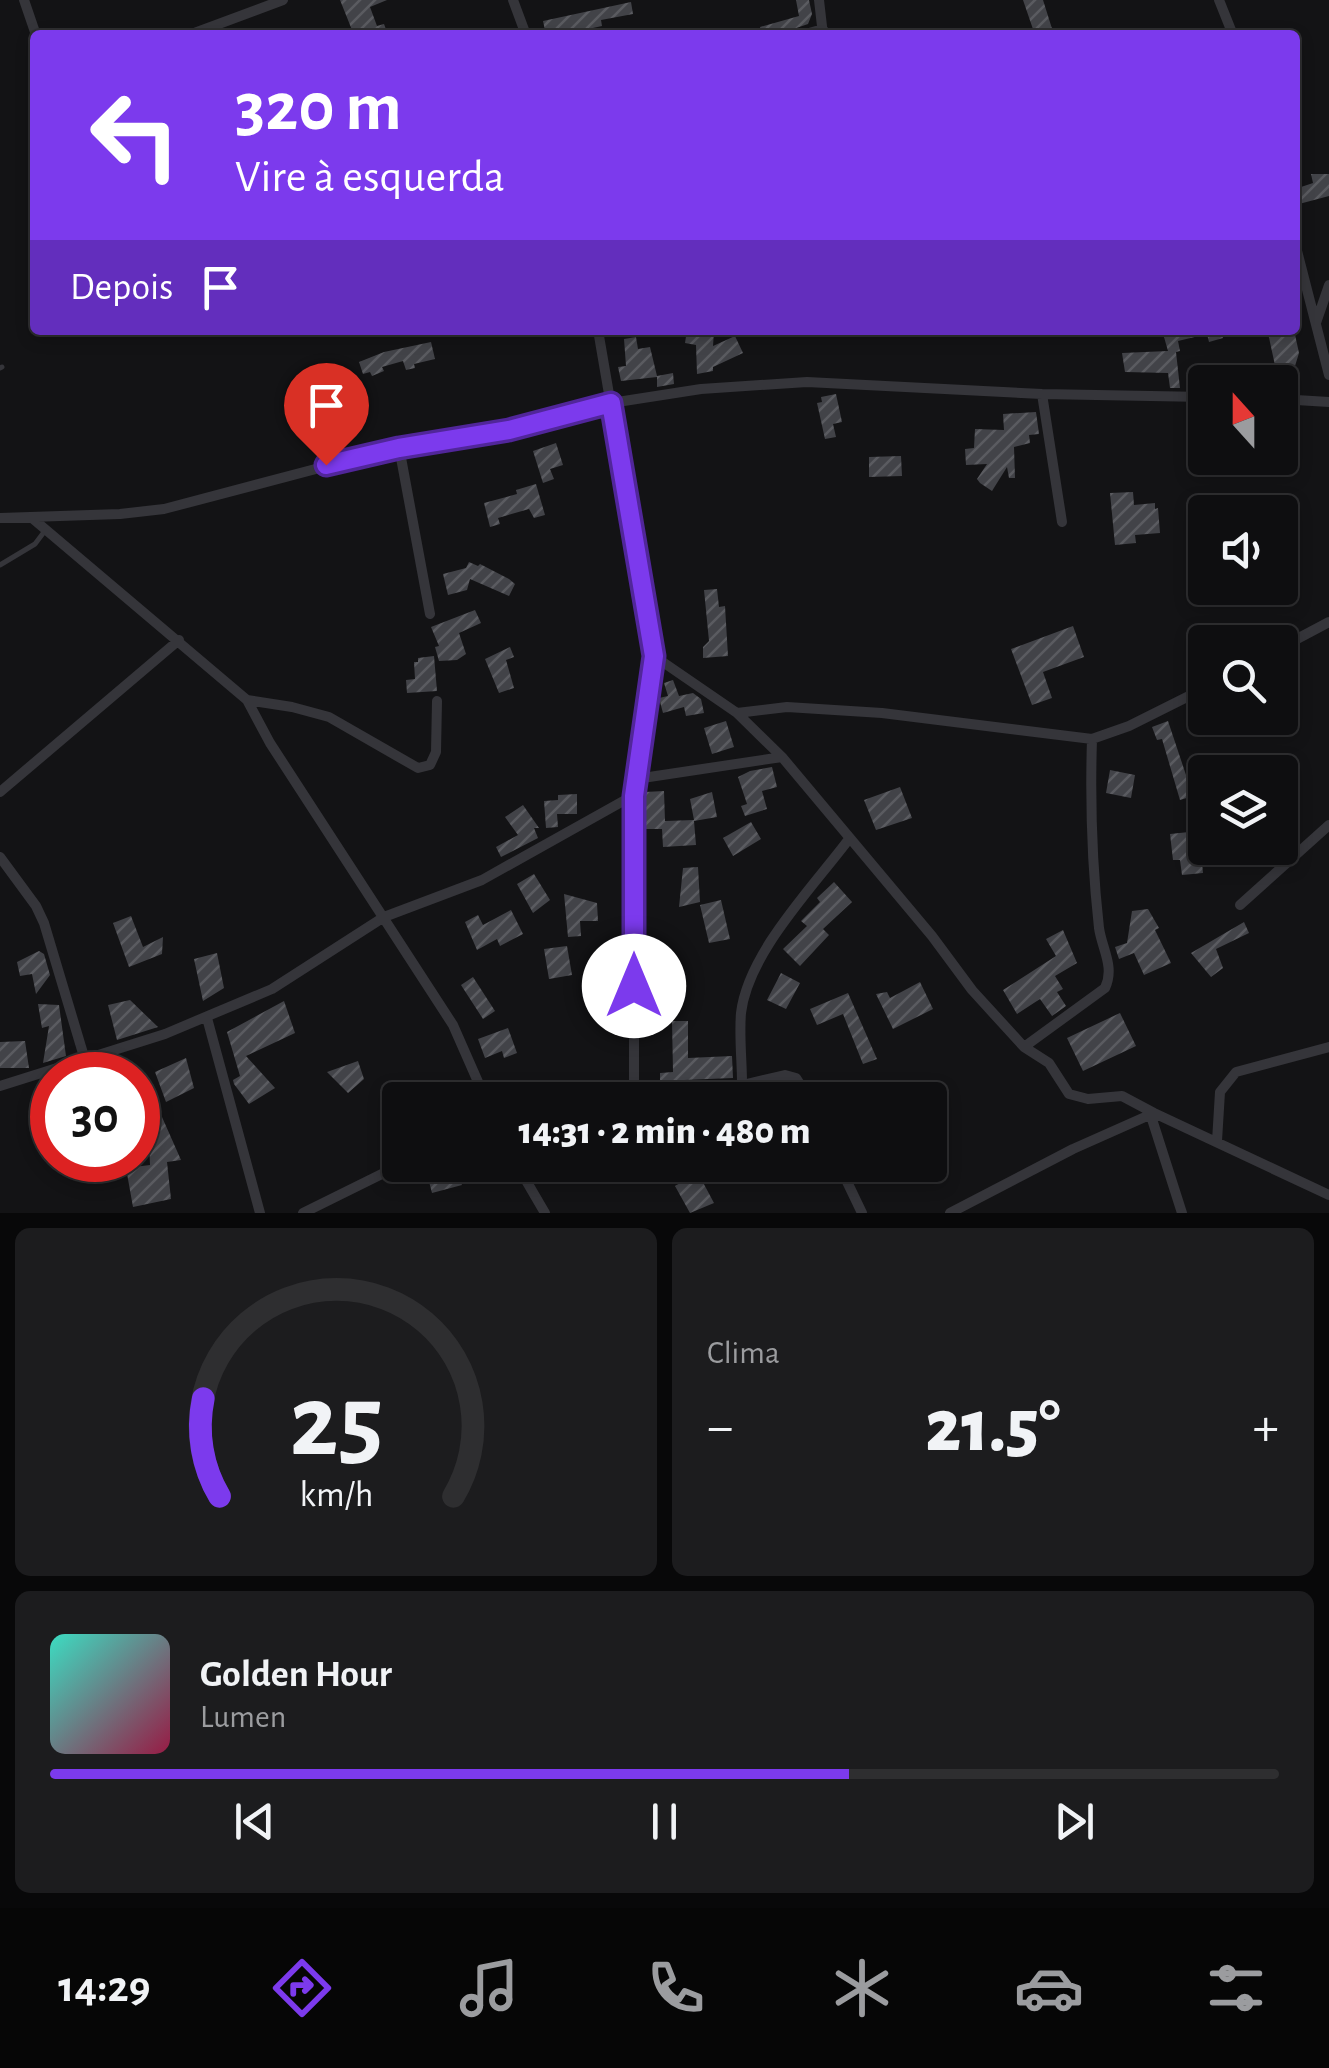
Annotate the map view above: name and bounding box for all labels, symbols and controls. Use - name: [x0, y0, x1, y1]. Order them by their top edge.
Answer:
- icon: left: [70, 70, 200, 200]
- text: 320 m: [235, 73, 402, 143]
- text: Vire à esquerda: [235, 155, 505, 200]
- icon: arrive: [193, 260, 248, 315]
- text: Depois: [70, 269, 173, 307]
- pin: [284, 363, 369, 466]
- north arrow: [1188, 365, 1298, 475]
- map controls: [1188, 365, 1298, 865]
- icon: arrive: [299, 378, 354, 433]
- button: sound: [1188, 495, 1298, 605]
- button: search: [1188, 625, 1298, 735]
- button: layers: [1188, 755, 1298, 865]
- position arrow: [582, 934, 686, 1038]
- speed limit sign: 30: [30, 1052, 160, 1182]
- text: 14:31 · 2 min · 480 m: [519, 1113, 810, 1151]
- text: Clima: [707, 1337, 780, 1369]
- text: 25: [289, 1371, 383, 1475]
- text: 21.5°: [925, 1390, 1061, 1465]
- text: −: [707, 1400, 733, 1455]
- text: +: [1253, 1400, 1279, 1455]
- text: km/h: [299, 1477, 373, 1513]
- text: Golden Hour: [200, 1656, 392, 1694]
- text: Lumen: [200, 1701, 286, 1733]
- icon: previous: [227, 1794, 282, 1849]
- icon: pause: [637, 1794, 692, 1849]
- icon: next: [1047, 1794, 1102, 1849]
- icon: directions: [267, 1953, 337, 2023]
- icon: music: [454, 1953, 524, 2023]
- icon: phone: [641, 1953, 711, 2023]
- icon: climate: [827, 1953, 897, 2023]
- icon: car: [1014, 1953, 1084, 2023]
- icon: filters: [1201, 1953, 1271, 2023]
- text: 14:29: [58, 1965, 150, 2010]

